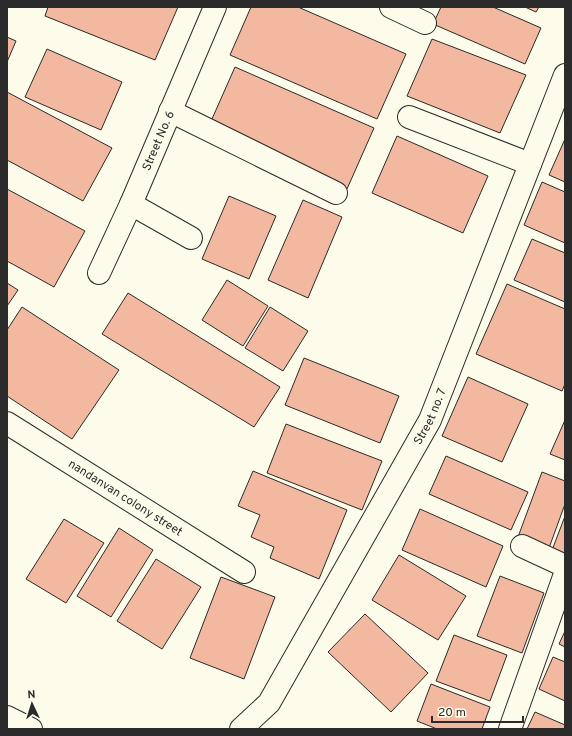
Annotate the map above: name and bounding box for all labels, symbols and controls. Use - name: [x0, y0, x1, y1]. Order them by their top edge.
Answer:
- street label: Street No. 6: [139, 109, 179, 173]
- street label: Street no. 7: [410, 386, 451, 448]
- street label: nandanvan colony street: [65, 456, 185, 540]
- north arrow: [12, 684, 52, 724]
- text: N: [27, 688, 36, 702]
- scale bar: [432, 698, 523, 724]
- text: 20 m: [438, 705, 466, 721]

